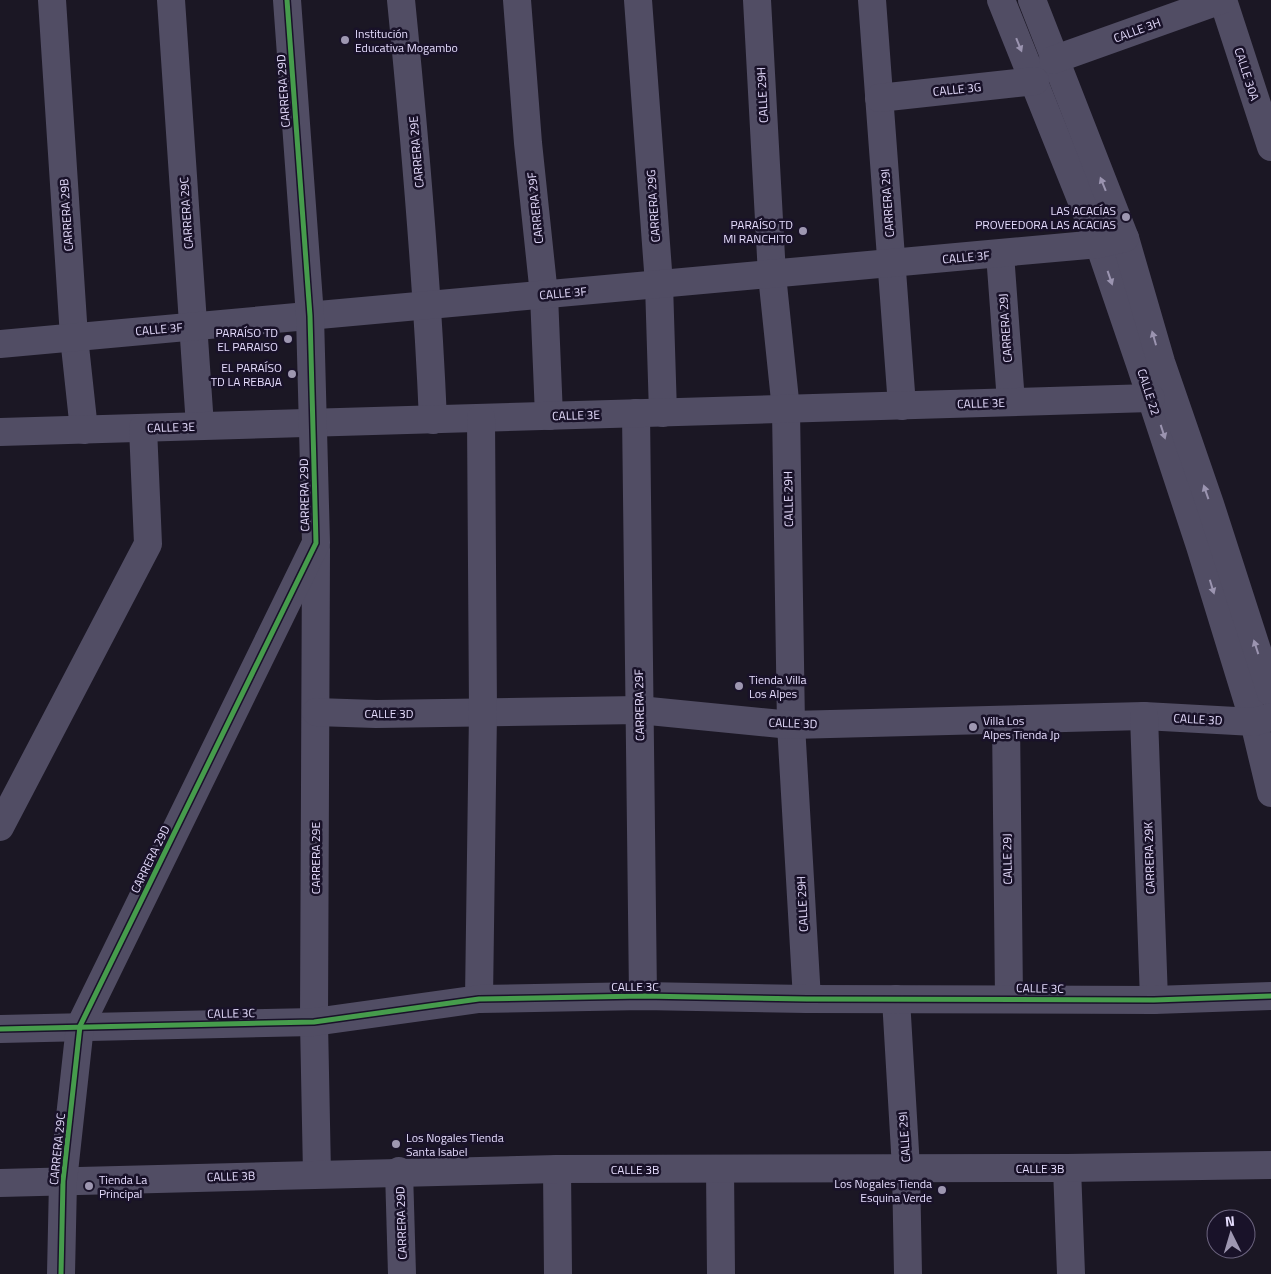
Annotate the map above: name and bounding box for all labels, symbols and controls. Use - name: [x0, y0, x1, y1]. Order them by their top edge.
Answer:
- street label: CALLE 3H: [1111, 13, 1163, 47]
- place label: Institución Educativa Mogambo: [355, 24, 458, 57]
- marker: Institución Educativa Mogambo: [339, 34, 351, 46]
- one-way arrow: [1016, 38, 1024, 52]
- street label: CALLE 30A: [1229, 45, 1265, 103]
- street label: CARRERA 29D: [271, 53, 295, 128]
- street label: CALLE 29H: [751, 67, 773, 123]
- street label: CALLE 3G: [932, 77, 982, 101]
- street label: CARRERA 29E: [403, 115, 429, 189]
- street label: CARRERA 29I: [875, 168, 899, 238]
- street label: CARRERA 29G: [641, 169, 665, 243]
- street label: CARRERA 29F: [522, 171, 548, 245]
- street label: CARRERA 29C: [174, 176, 198, 250]
- one-way arrow: [1099, 176, 1107, 191]
- street label: CARRERA 29B: [54, 178, 78, 252]
- place label: LAS ACACÍAS PROVEEDORA LAS ACACIAS: [975, 201, 1116, 234]
- marker: LAS ACACÍAS PROVEEDORA LAS ACACIAS: [1120, 211, 1132, 223]
- place label: PARAÍSO TD MI RANCHITO: [723, 215, 793, 248]
- marker: PARAÍSO TD MI RANCHITO: [797, 225, 809, 237]
- street label: CALLE 3F: [942, 245, 990, 269]
- one-way arrow: [1107, 271, 1115, 286]
- street label: CALLE 3F: [539, 281, 587, 305]
- street label: CARRERA 29J: [993, 293, 1017, 363]
- street label: CALLE 3F: [135, 317, 183, 341]
- place label: PARAÍSO TD EL PARAISO: [216, 323, 278, 356]
- one-way arrow: [1149, 331, 1157, 346]
- marker: PARAÍSO TD EL PARAISO: [282, 333, 294, 345]
- place label: EL PARAÍSO TD LA REBAJA: [211, 358, 282, 391]
- street label: CALLE 22: [1133, 366, 1165, 418]
- marker: EL PARAÍSO TD LA REBAJA: [286, 368, 298, 380]
- street label: CALLE 3E: [957, 393, 1006, 413]
- street label: CALLE 3E: [552, 405, 601, 425]
- street label: CALLE 3E: [147, 417, 196, 437]
- one-way arrow: [1159, 425, 1167, 440]
- street label: CARRERA 29D: [294, 458, 314, 532]
- street label: CALLE 29H: [778, 471, 798, 527]
- one-way arrow: [1202, 484, 1210, 499]
- one-way arrow: [1209, 579, 1217, 594]
- one-way arrow: [1252, 639, 1259, 654]
- street label: CARRERA 29F: [629, 669, 649, 741]
- place label: Tienda Villa Los Alpes: [749, 670, 807, 703]
- marker: Tienda Villa Los Alpes: [733, 680, 745, 692]
- street label: CALLE 3D: [365, 704, 414, 723]
- street label: CALLE 3D: [1173, 708, 1223, 730]
- place label: Villa Los Alpes Tienda Jp: [983, 711, 1060, 744]
- street label: CALLE 3D: [768, 713, 818, 733]
- marker: Villa Los Alpes Tienda Jp: [967, 721, 979, 733]
- street label: CARRERA 29K: [1138, 821, 1160, 895]
- street label: CARRERA 29D: [125, 822, 175, 896]
- street label: CARRERA 29E: [306, 822, 325, 894]
- street label: CALLE 29J: [997, 833, 1017, 885]
- street label: CALLE 29H: [791, 876, 813, 932]
- street label: CALLE 3C: [611, 977, 659, 996]
- street label: CALLE 3C: [1016, 978, 1064, 998]
- street label: CALLE 3C: [207, 1003, 255, 1023]
- street label: CALLE 29I: [893, 1111, 915, 1163]
- street label: CARRERA 29C: [44, 1112, 70, 1186]
- place label: Los Nogales Tienda Santa Isabel: [406, 1128, 504, 1161]
- marker: Los Nogales Tienda Santa Isabel: [390, 1138, 402, 1150]
- street label: CALLE 3B: [1016, 1159, 1064, 1178]
- street label: CALLE 3B: [611, 1160, 659, 1179]
- street label: CALLE 3B: [206, 1166, 256, 1186]
- place label: Tienda La Principal: [99, 1170, 147, 1203]
- place label: Los Nogales Tienda Esquina Verde: [834, 1174, 932, 1207]
- marker: Tienda La Principal: [83, 1180, 95, 1192]
- marker: Los Nogales Tienda Esquina Verde: [936, 1184, 948, 1196]
- street label: CARRERA 29D: [390, 1186, 412, 1260]
- north arrow: [1206, 1209, 1256, 1259]
- text: N: [1224, 1210, 1236, 1231]

